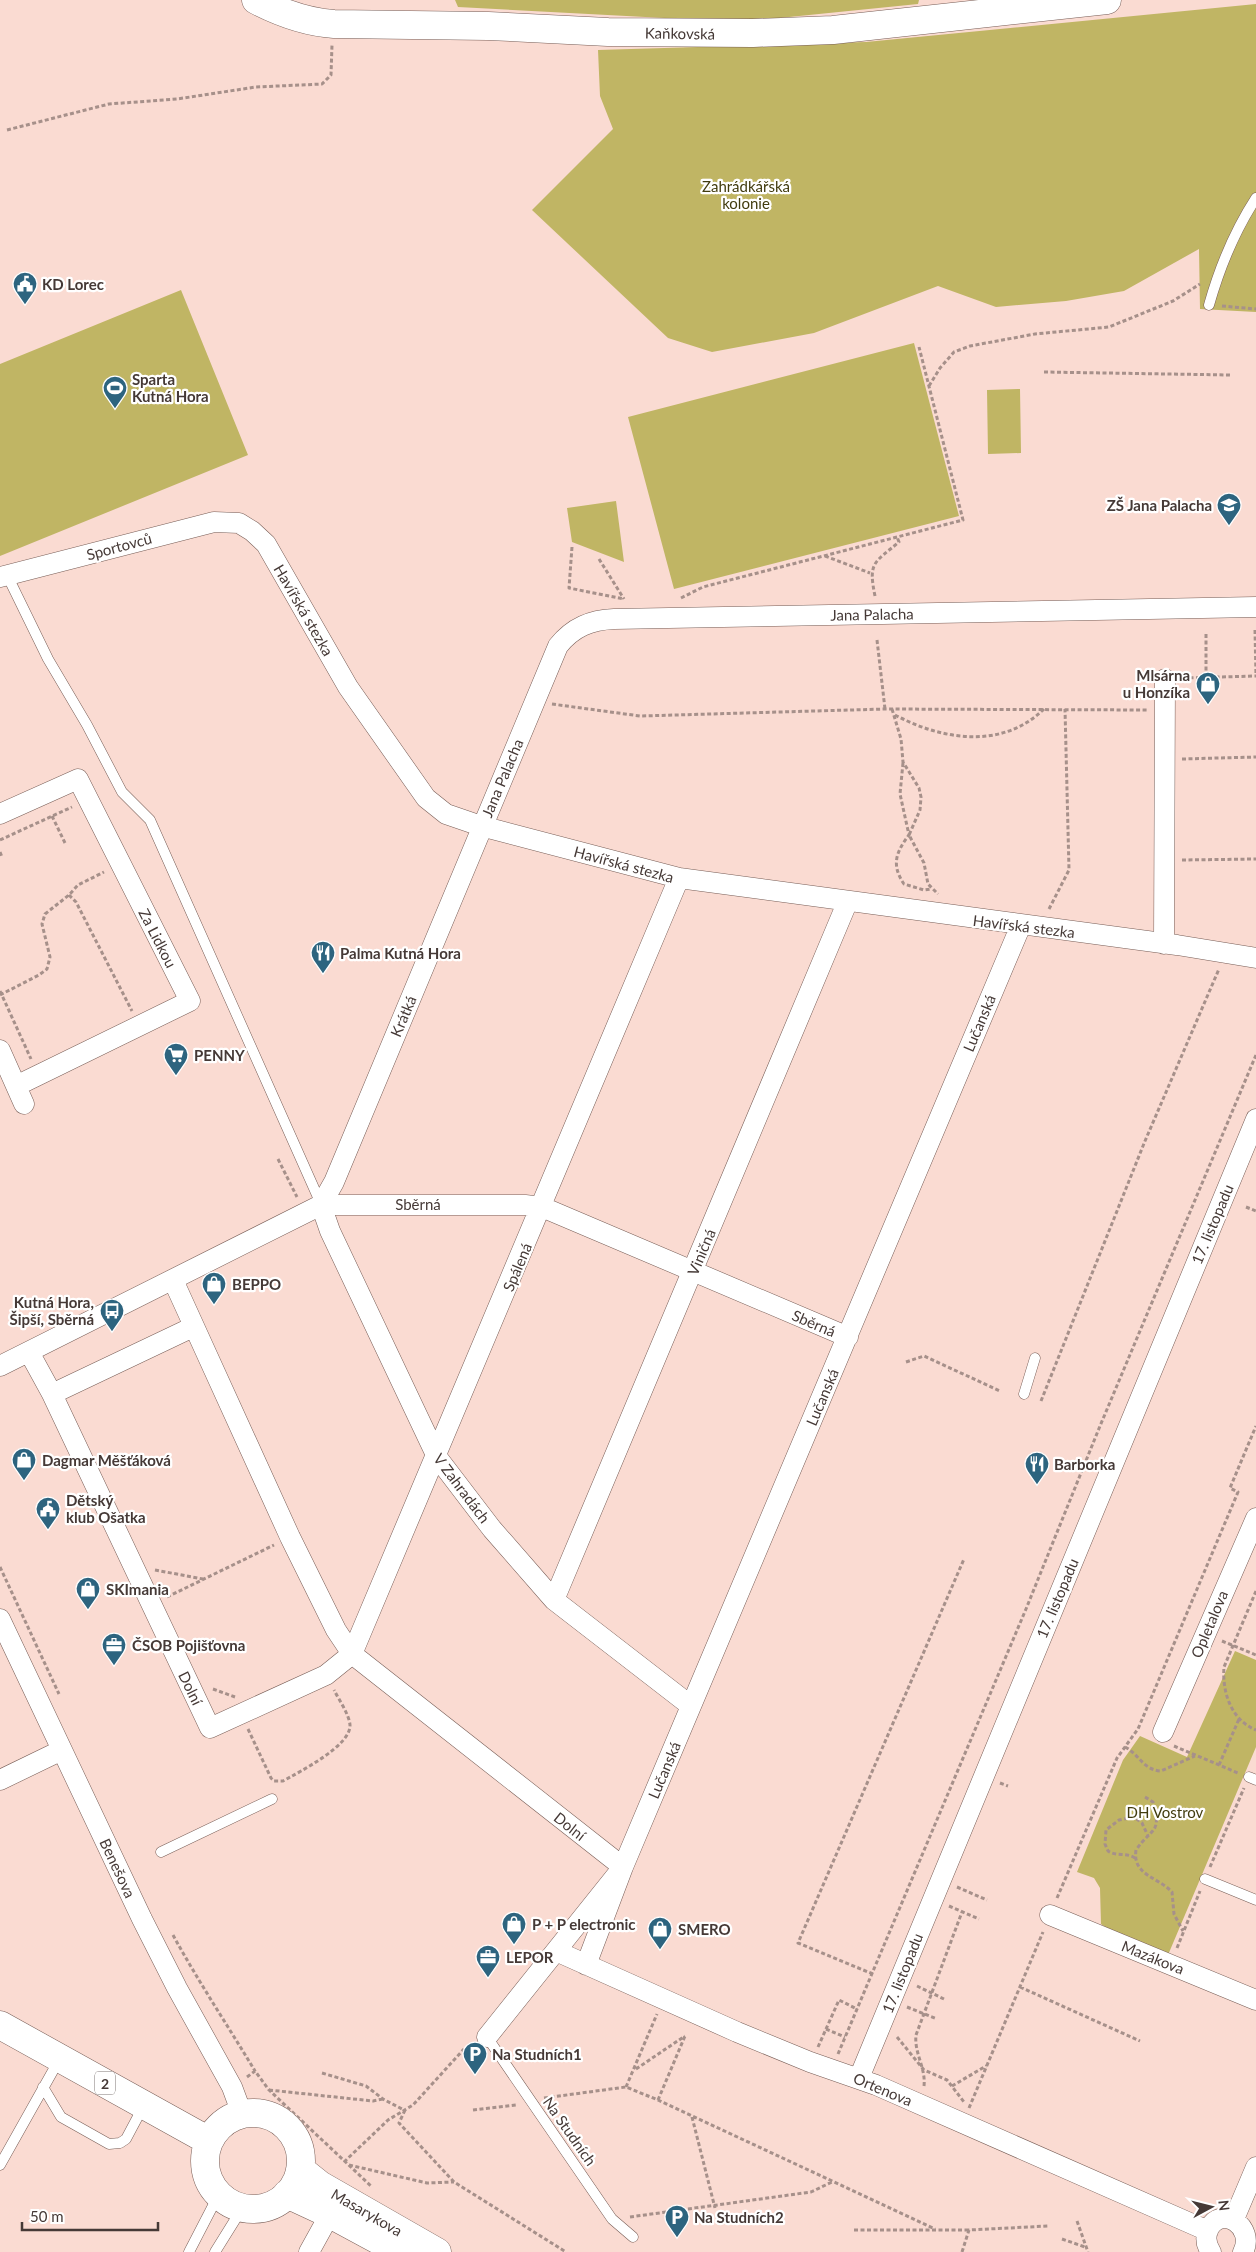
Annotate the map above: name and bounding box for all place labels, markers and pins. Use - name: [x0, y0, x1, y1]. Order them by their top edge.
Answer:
- public building icon: KD Lorec: [12, 271, 38, 305]
- place label: KD Lorec: [42, 275, 104, 293]
- place label: Sparta Kutná Hora: [132, 370, 209, 405]
- sports icon: Sparta Kutná Hora: [102, 375, 128, 409]
- school or university icon: ZŠ Jana Palacha: [1216, 492, 1242, 526]
- place label: ZŠ Jana Palacha: [1107, 496, 1212, 514]
- place label: Mlsárna u Honzíka: [1123, 666, 1190, 701]
- shop icon: Mlsárna u Honzíka: [1195, 671, 1221, 705]
- restaurant icon: Palma Kutná Hora: [310, 940, 336, 974]
- place label: Palma Kutná Hora: [340, 944, 461, 962]
- supermarket icon: PENNY: [163, 1042, 189, 1076]
- place label: PENNY: [194, 1046, 245, 1064]
- shop icon: BEPPO: [201, 1271, 227, 1305]
- place label: BEPPO: [232, 1275, 281, 1293]
- place label: Kutná Hora, Šipší, Sběrná: [10, 1293, 94, 1328]
- bus stop icon: Kutná Hora, Šipší, Sběrná: [99, 1298, 125, 1332]
- shop icon: Dagmar Měšťáková: [11, 1447, 37, 1481]
- place label: Dagmar Měšťáková: [42, 1451, 171, 1469]
- restaurant icon: Barborka: [1024, 1451, 1050, 1485]
- place label: Barborka: [1054, 1455, 1115, 1473]
- place label: Dětský klub Ošatka: [66, 1491, 146, 1526]
- public building icon: Dětský klub Ošatka: [35, 1496, 61, 1530]
- shop icon: SKImania: [75, 1576, 101, 1610]
- place label: SKImania: [106, 1580, 169, 1598]
- office icon: ČSOB Pojišťovna: [101, 1632, 127, 1666]
- place label: ČSOB Pojišťovna: [132, 1636, 245, 1654]
- shop icon: P + P electronic: [501, 1911, 527, 1945]
- place label: P + P electronic: [532, 1915, 635, 1933]
- shop icon: SMERO: [647, 1916, 673, 1950]
- place label: SMERO: [678, 1920, 731, 1938]
- office icon: LEPOR: [475, 1944, 501, 1978]
- place label: LEPOR: [506, 1948, 554, 1966]
- parking icon: Na Studních1: [462, 2041, 488, 2075]
- place label: Na Studních1: [492, 2045, 582, 2063]
- parking icon: Na Studních2: [664, 2204, 690, 2238]
- place label: Na Studních2: [694, 2208, 784, 2226]

